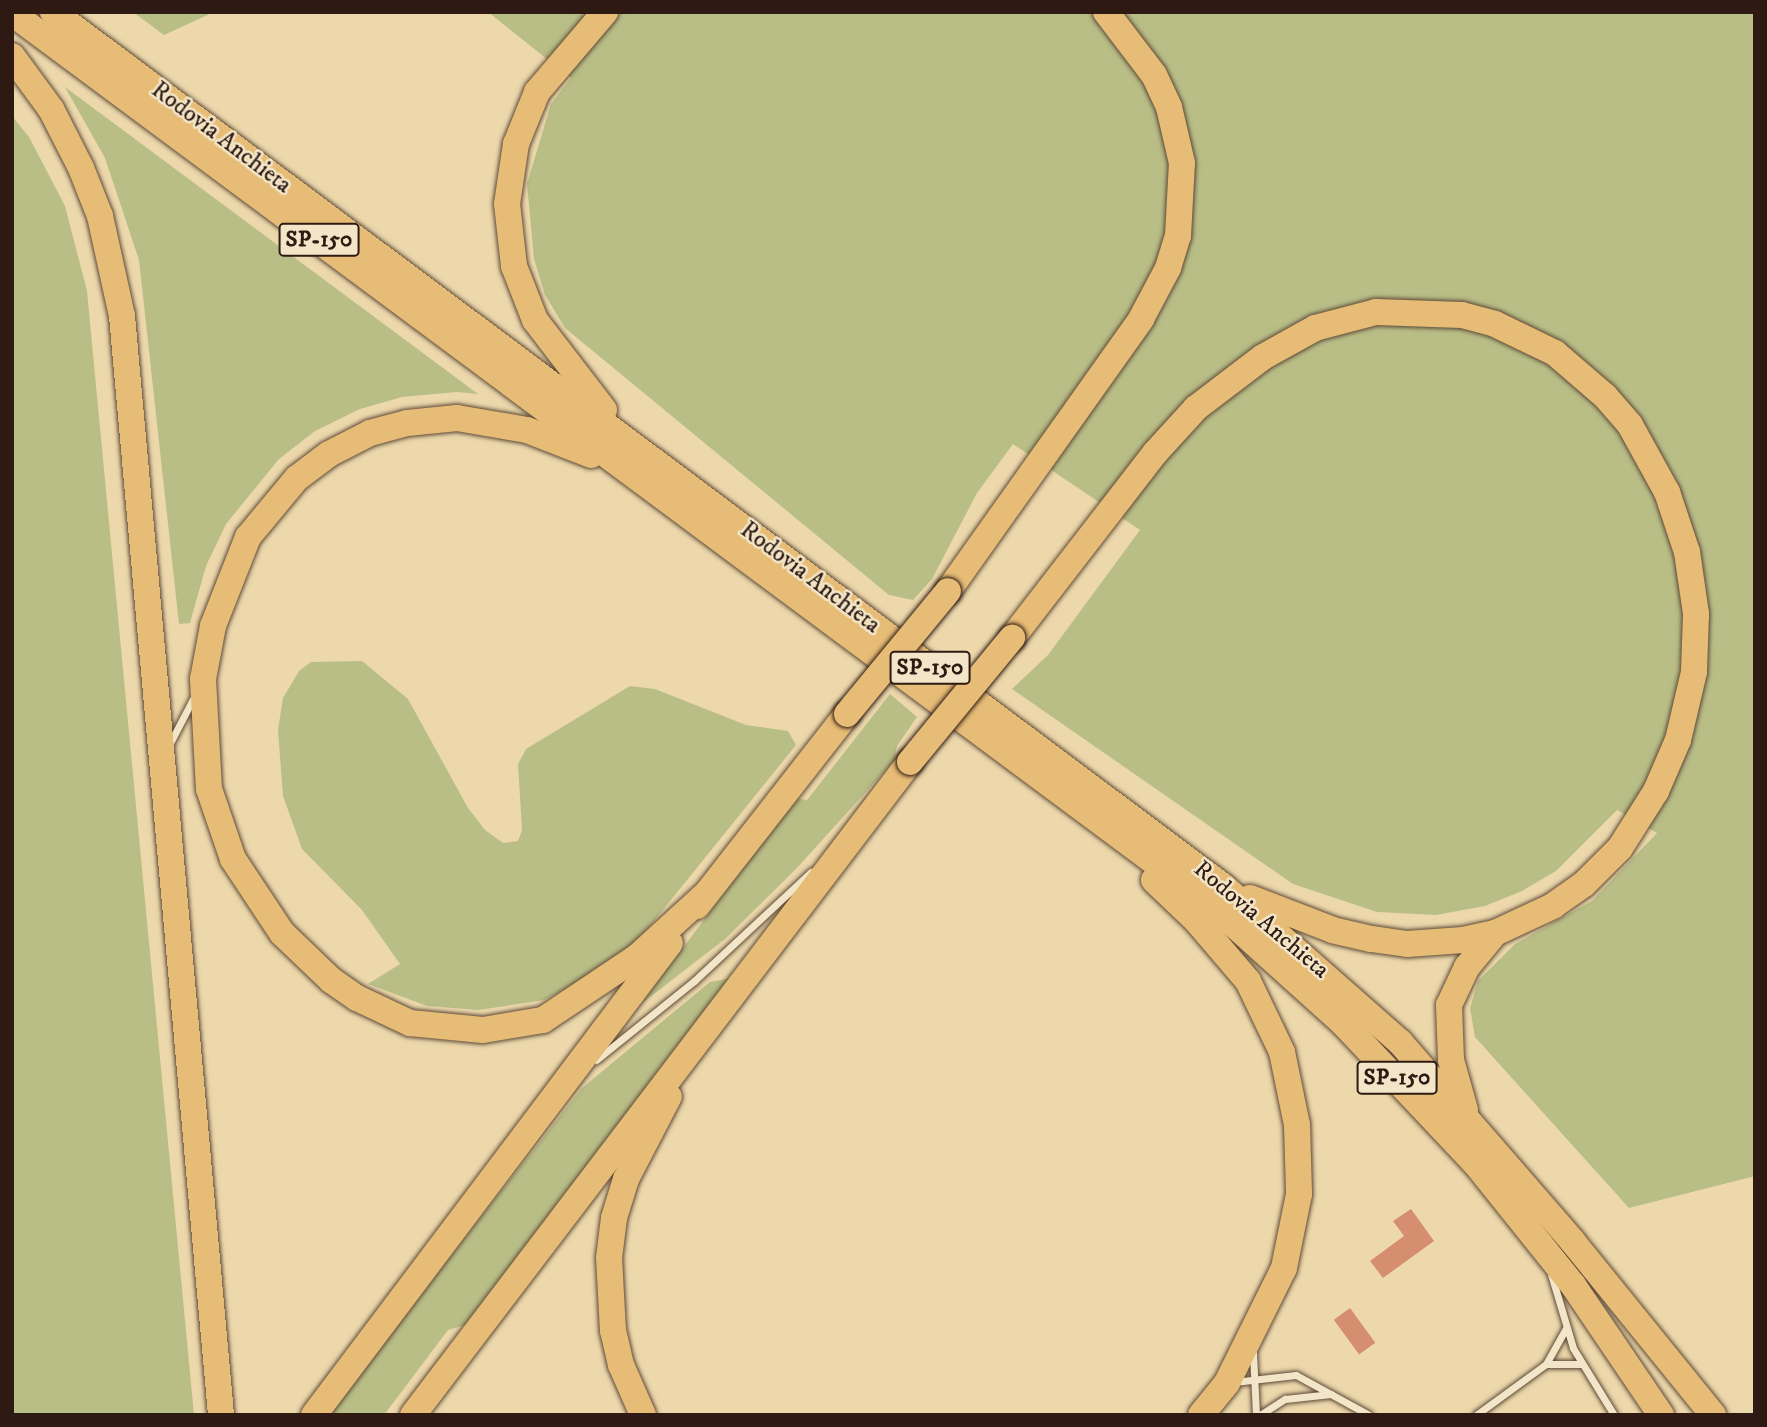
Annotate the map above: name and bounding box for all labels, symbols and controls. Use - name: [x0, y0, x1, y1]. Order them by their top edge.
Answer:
- street label: Rodovia Anchieta: [145, 76, 297, 200]
- road number: SP-150: [277, 220, 361, 260]
- street label: Rodovia Anchieta: [734, 516, 886, 640]
- road number: SP-150: [888, 648, 972, 688]
- street label: Rodovia Anchieta: [1187, 855, 1335, 985]
- road number: SP-150: [1355, 1058, 1439, 1098]

